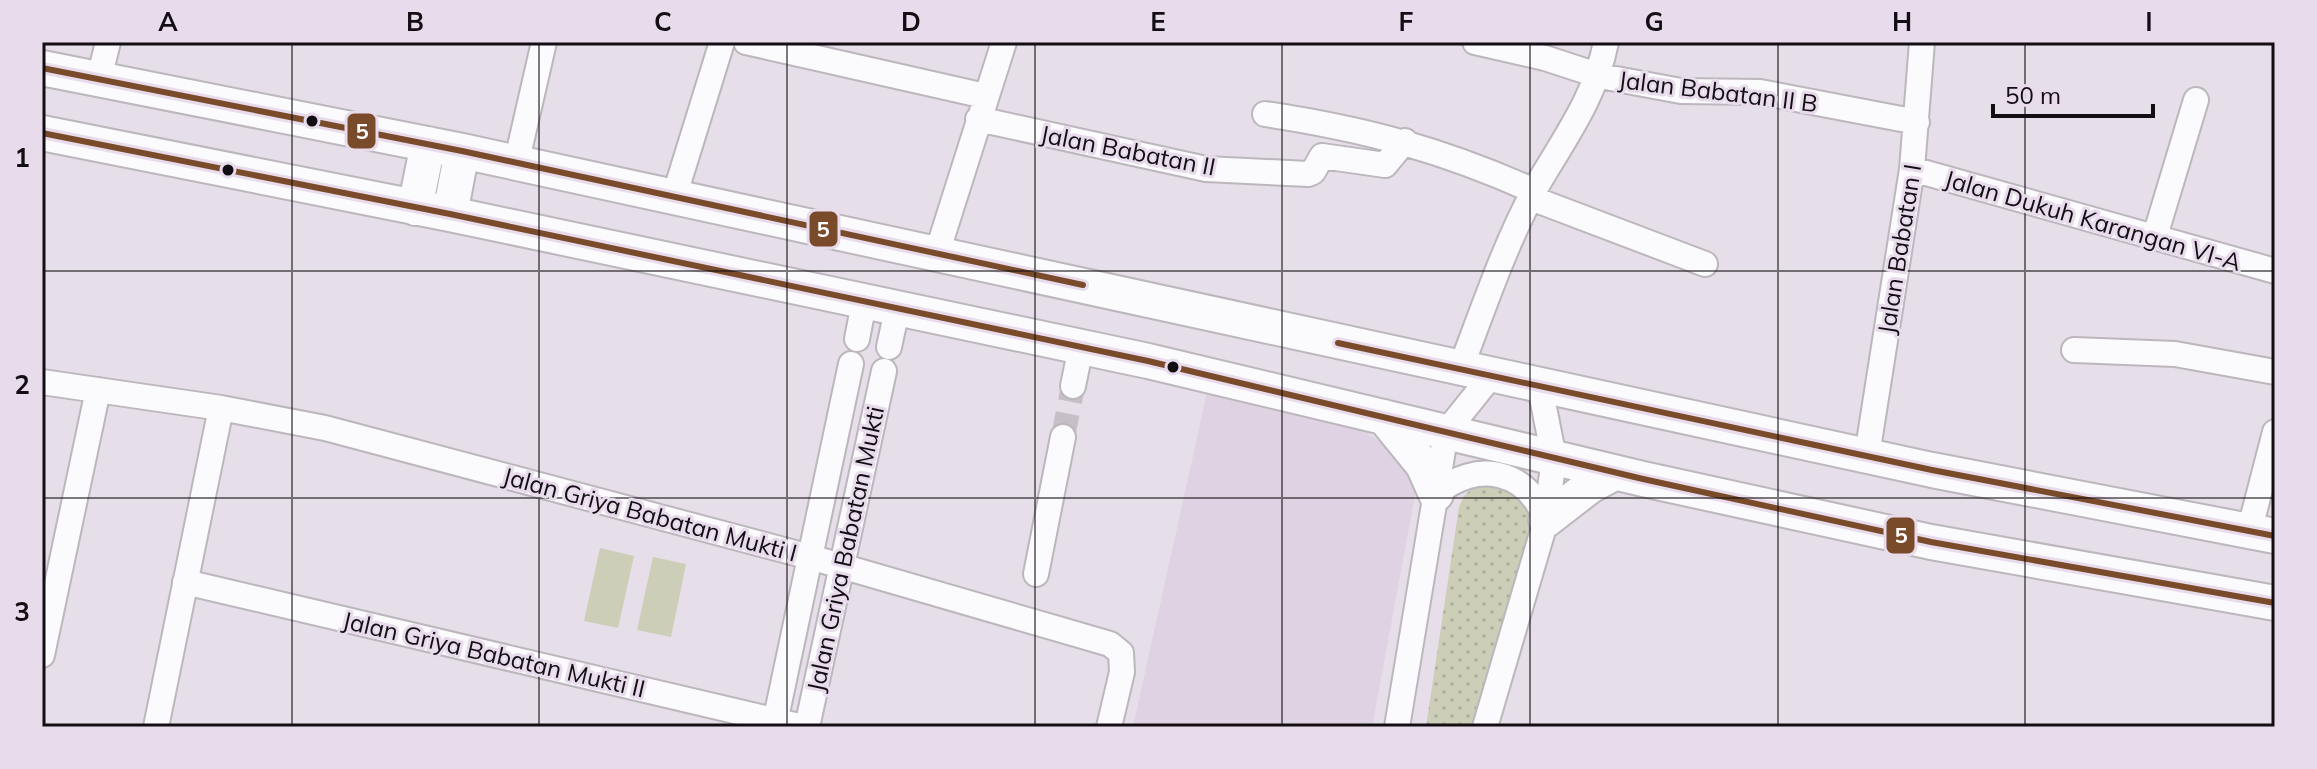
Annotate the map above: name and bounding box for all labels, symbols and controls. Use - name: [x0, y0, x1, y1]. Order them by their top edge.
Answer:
- text: A: [158, 5, 178, 38]
- text: B: [406, 5, 424, 38]
- text: C: [654, 5, 672, 38]
- text: D: [901, 5, 921, 38]
- text: E: [1150, 5, 1166, 38]
- text: F: [1399, 5, 1414, 38]
- text: G: [1644, 5, 1664, 38]
- text: H: [1892, 5, 1912, 38]
- text: I: [2145, 5, 2153, 38]
- street label: Jalan Babatan II B: [1617, 64, 1819, 118]
- scale bar: [1993, 68, 2153, 118]
- text: 50 m: [2005, 80, 2061, 110]
- line badge: 5: [346, 112, 377, 150]
- unlabelled marker: [304, 113, 320, 129]
- text: 5: [355, 117, 369, 145]
- street label: Jalan Babatan II: [1038, 118, 1218, 182]
- text: 1: [14, 141, 30, 174]
- unlabelled marker: [220, 162, 236, 178]
- street label: Jalan Babatan I: [1871, 162, 1927, 336]
- street label: Jalan Dukuh Karangan VI-A: [1941, 163, 2245, 277]
- line badge: 5: [808, 210, 839, 248]
- text: 5: [816, 215, 830, 243]
- unlabelled marker: [1165, 359, 1181, 375]
- text: 2: [14, 368, 30, 401]
- street label: Jalan Griya Babatan Mukti: [800, 403, 890, 695]
- street label: Jalan Griya Babatan Mukti I: [499, 460, 801, 568]
- line badge: 5: [1885, 516, 1916, 555]
- text: 5: [1894, 521, 1908, 549]
- text: 3: [14, 595, 30, 628]
- street label: Jalan Griya Babatan Mukti II: [340, 605, 648, 703]

